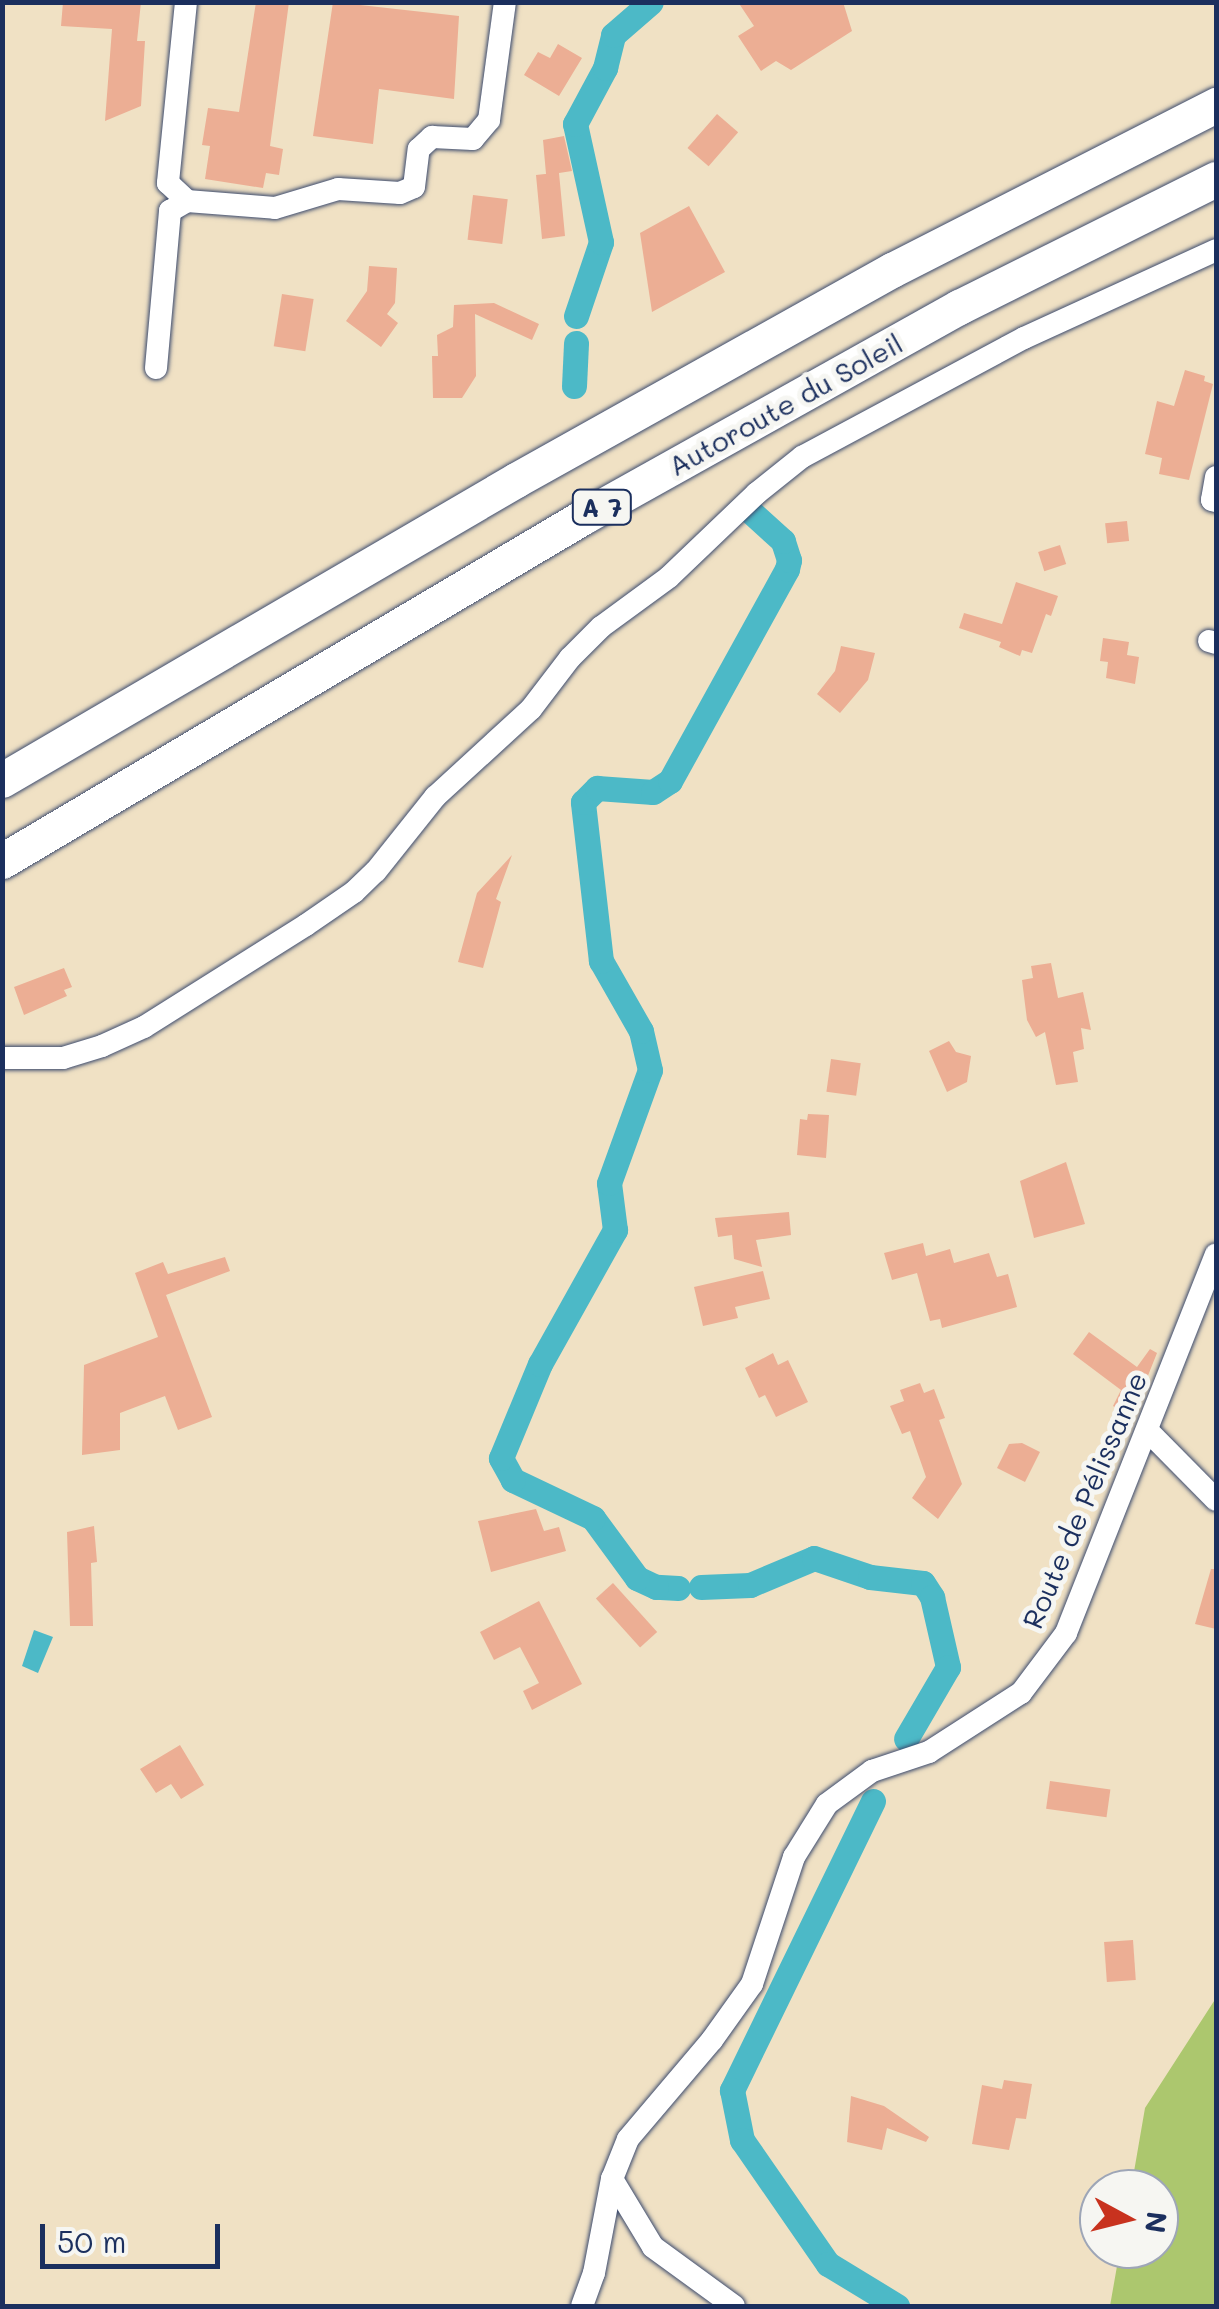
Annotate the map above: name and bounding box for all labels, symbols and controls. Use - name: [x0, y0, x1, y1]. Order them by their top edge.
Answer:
- street label: Autoroute du Soleil: [662, 326, 908, 482]
- road number: A 7: [570, 487, 634, 527]
- street label: Route de Pélissanne: [1015, 1367, 1153, 1633]
- north arrow: [1079, 2169, 1179, 2269]
- scale bar: [45, 2204, 225, 2266]
- text: N: [1138, 2210, 1176, 2235]
- text: 50 m: [57, 2221, 127, 2261]

